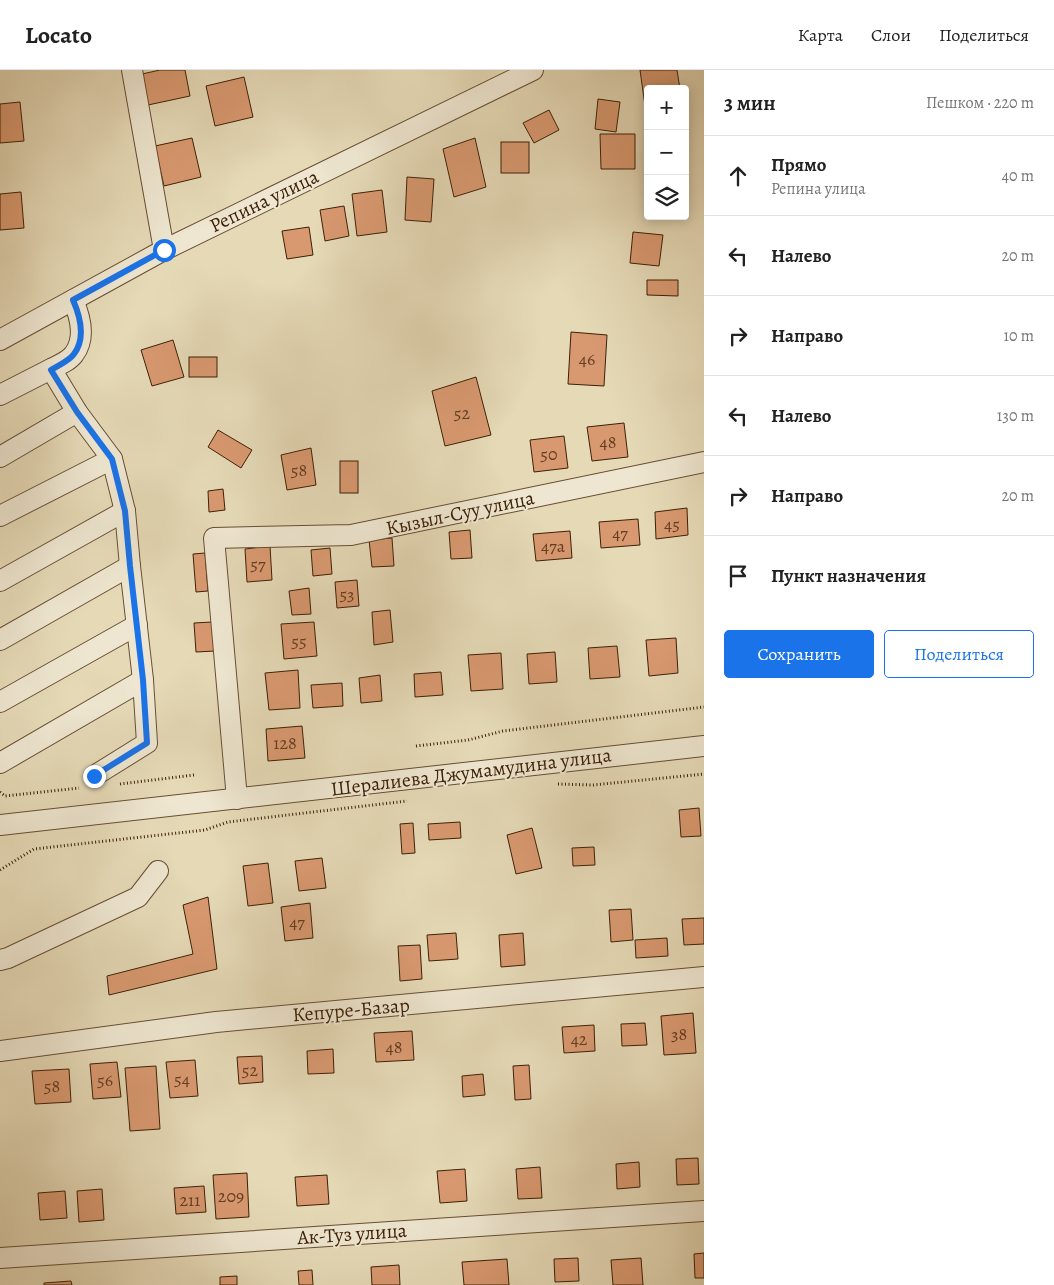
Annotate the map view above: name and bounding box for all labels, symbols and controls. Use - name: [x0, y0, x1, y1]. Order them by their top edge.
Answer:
- text: Locato: [25, 19, 92, 51]
- text: Карта: [798, 23, 843, 47]
- text: Слои: [871, 23, 911, 47]
- text: Поделиться: [939, 23, 1029, 47]
- map controls: [644, 85, 689, 220]
- button: +: [644, 85, 689, 130]
- text: 3 мин: [724, 89, 776, 117]
- text: Пешком · 220 m: [926, 92, 1034, 114]
- button: −: [644, 130, 689, 175]
- text: Прямо: [771, 152, 826, 178]
- icon: ahead: [724, 162, 752, 190]
- street label: Репина улица: [205, 163, 324, 239]
- text: 40 m: [1002, 165, 1034, 187]
- button: layers: [644, 175, 689, 220]
- text: Репина улица: [771, 178, 866, 200]
- route start: [153, 239, 176, 262]
- icon: left: [724, 242, 752, 270]
- text: Налево: [771, 243, 831, 269]
- text: 20 m: [1001, 245, 1034, 267]
- icon: right: [724, 322, 752, 350]
- text: Направо: [771, 323, 843, 349]
- text: 10 m: [1004, 325, 1034, 347]
- house number: 46: [579, 347, 595, 371]
- house number: 52: [454, 401, 471, 425]
- icon: left: [724, 402, 752, 430]
- text: Налево: [771, 403, 831, 429]
- text: 130 m: [997, 405, 1034, 427]
- house number: 48: [600, 430, 616, 454]
- house number: 50: [540, 442, 558, 466]
- house number: 58: [291, 458, 307, 482]
- icon: right: [724, 482, 752, 510]
- text: Направо: [771, 483, 843, 509]
- street label: Кызыл-Суу улица: [383, 484, 537, 542]
- text: 20 m: [1001, 485, 1034, 507]
- house number: 45: [664, 512, 680, 536]
- house number: 47: [612, 521, 628, 545]
- house number: 47а: [541, 534, 566, 558]
- house number: 57: [250, 552, 266, 576]
- icon: arrive: [724, 562, 752, 590]
- text: Пункт назначения: [771, 563, 926, 589]
- house number: 53: [339, 582, 355, 606]
- house number: 55: [291, 629, 307, 653]
- button: Сохранить: [724, 630, 874, 678]
- button: Поделиться: [884, 630, 1034, 678]
- house number: 128: [273, 731, 297, 755]
- street label: Шералиева Джумамудина улица: [329, 741, 614, 803]
- route end: [83, 765, 106, 788]
- house number: 47: [289, 910, 305, 934]
- street label: Кепуре-Базар: [291, 991, 411, 1029]
- house number: 38: [671, 1022, 687, 1046]
- house number: 42: [571, 1027, 588, 1051]
- house number: 48: [386, 1035, 402, 1059]
- house number: 52: [242, 1058, 259, 1082]
- house number: 54: [174, 1067, 190, 1091]
- house number: 56: [97, 1068, 113, 1092]
- house number: 58: [44, 1074, 60, 1098]
- house number: 209: [218, 1184, 244, 1208]
- house number: 211: [180, 1188, 200, 1212]
- street label: Ак-Туз улица: [295, 1217, 409, 1251]

